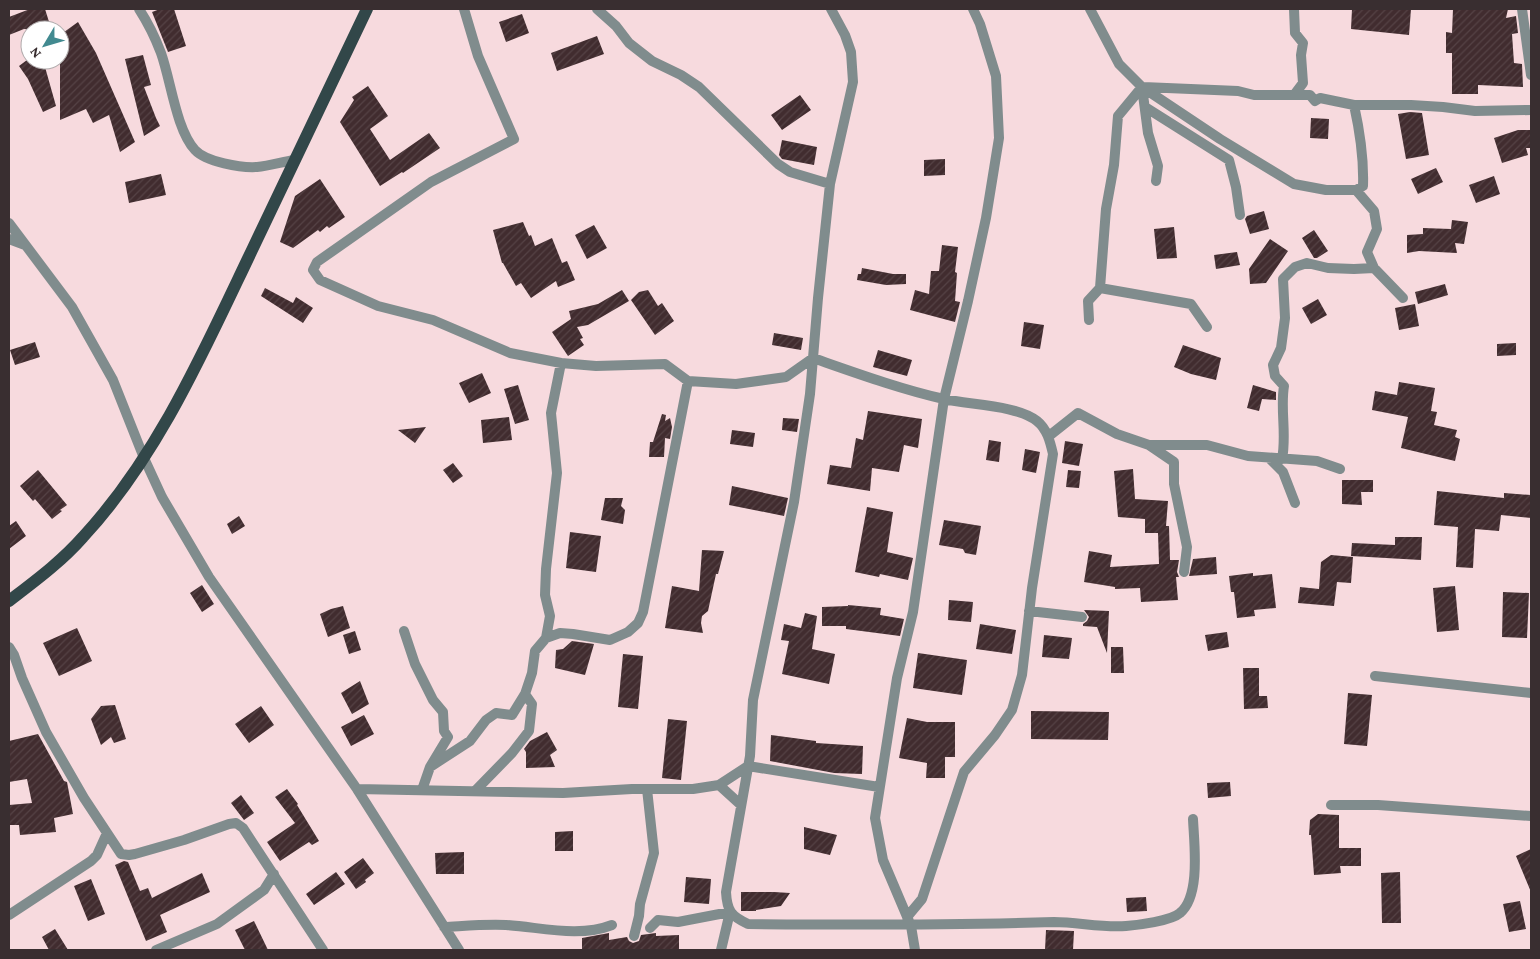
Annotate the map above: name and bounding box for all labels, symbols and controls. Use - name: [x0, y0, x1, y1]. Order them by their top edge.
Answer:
- north arrow: [20, 20, 70, 70]
- text: N: [25, 44, 44, 62]

